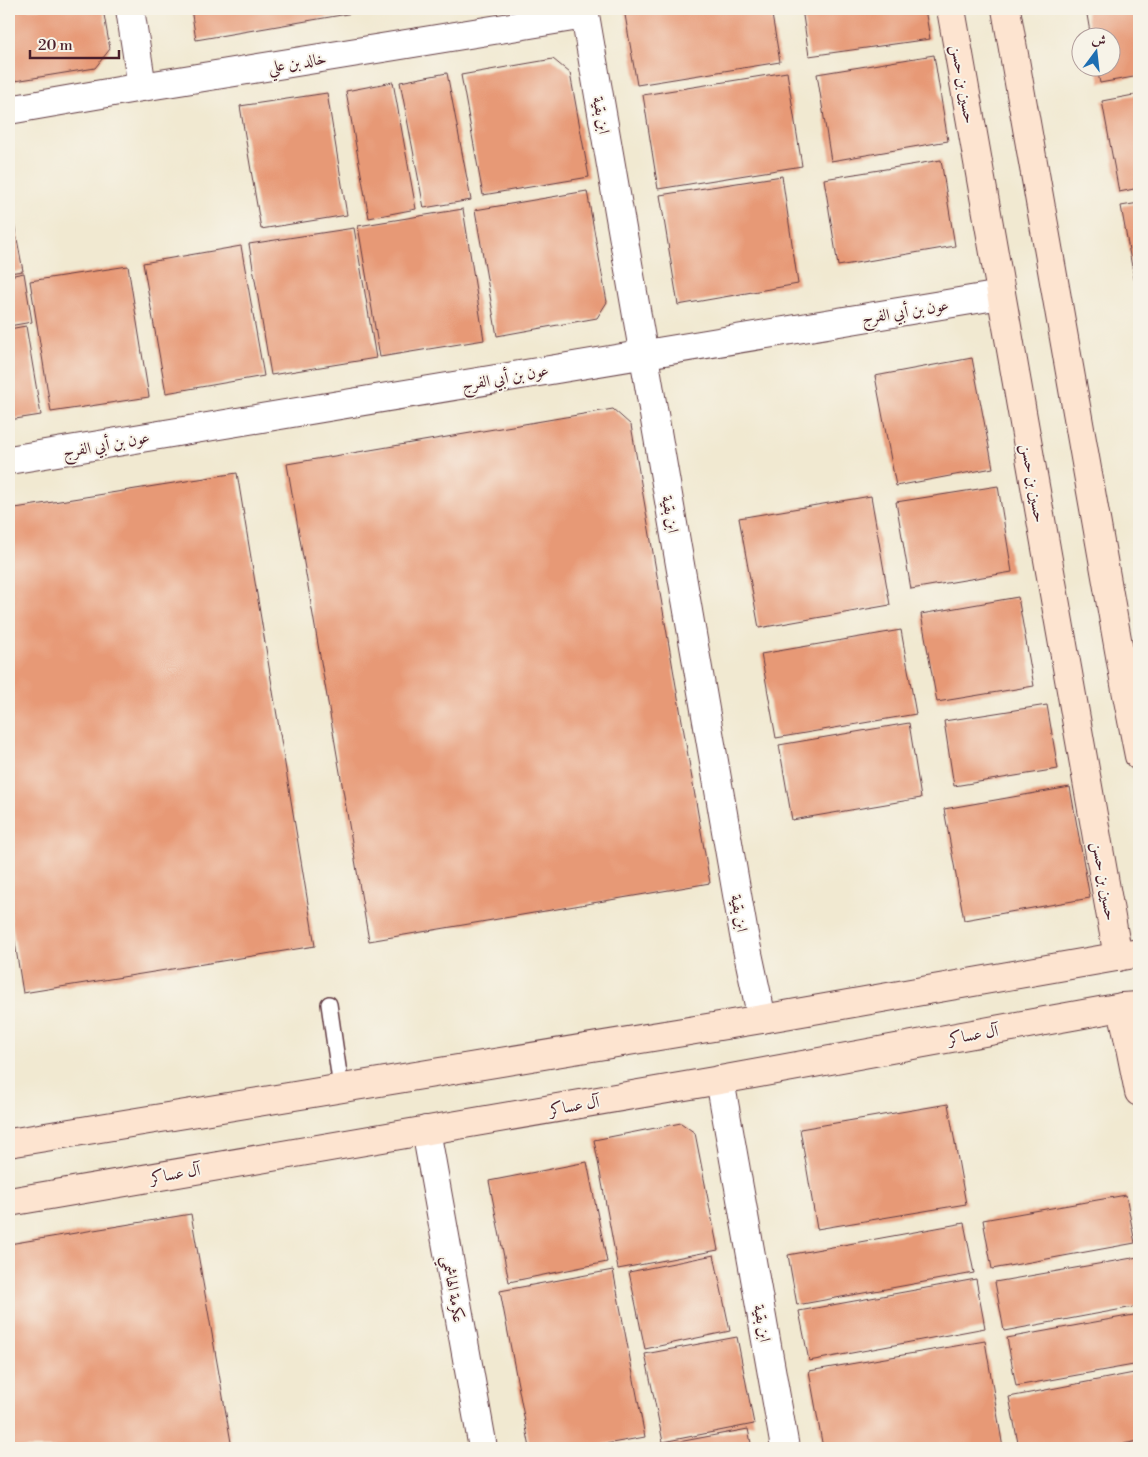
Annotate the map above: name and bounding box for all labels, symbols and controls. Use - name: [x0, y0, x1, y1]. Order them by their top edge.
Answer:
- scale bar: [30, 28, 119, 60]
- north arrow: [1070, 28, 1120, 78]
- text: ش: [1090, 30, 1108, 51]
- text: 20 m: [38, 36, 73, 55]
- street label: حسين بن حسن: [945, 43, 980, 125]
- street label: خالد بن علي: [267, 49, 329, 82]
- street label: ابن بقية: [588, 95, 614, 136]
- street label: عون بن أبي الفرج: [860, 293, 951, 333]
- street label: عون بن أبي الفرج: [460, 359, 551, 399]
- street label: عون بن أبي الفرج: [61, 426, 152, 466]
- street label: حسين بن حسن: [1015, 442, 1050, 524]
- street label: ابن بقية: [657, 494, 683, 535]
- street label: حسين بن حسن: [1086, 840, 1121, 922]
- street label: ابن بقية: [726, 893, 752, 934]
- street label: آل عساكر: [945, 1021, 1001, 1050]
- street label: آل عساكر: [546, 1092, 602, 1121]
- street label: آل عساكر: [147, 1160, 203, 1189]
- street label: عكرمة الهاشمي: [432, 1254, 469, 1325]
- street label: ابن بقية: [749, 1303, 775, 1344]

